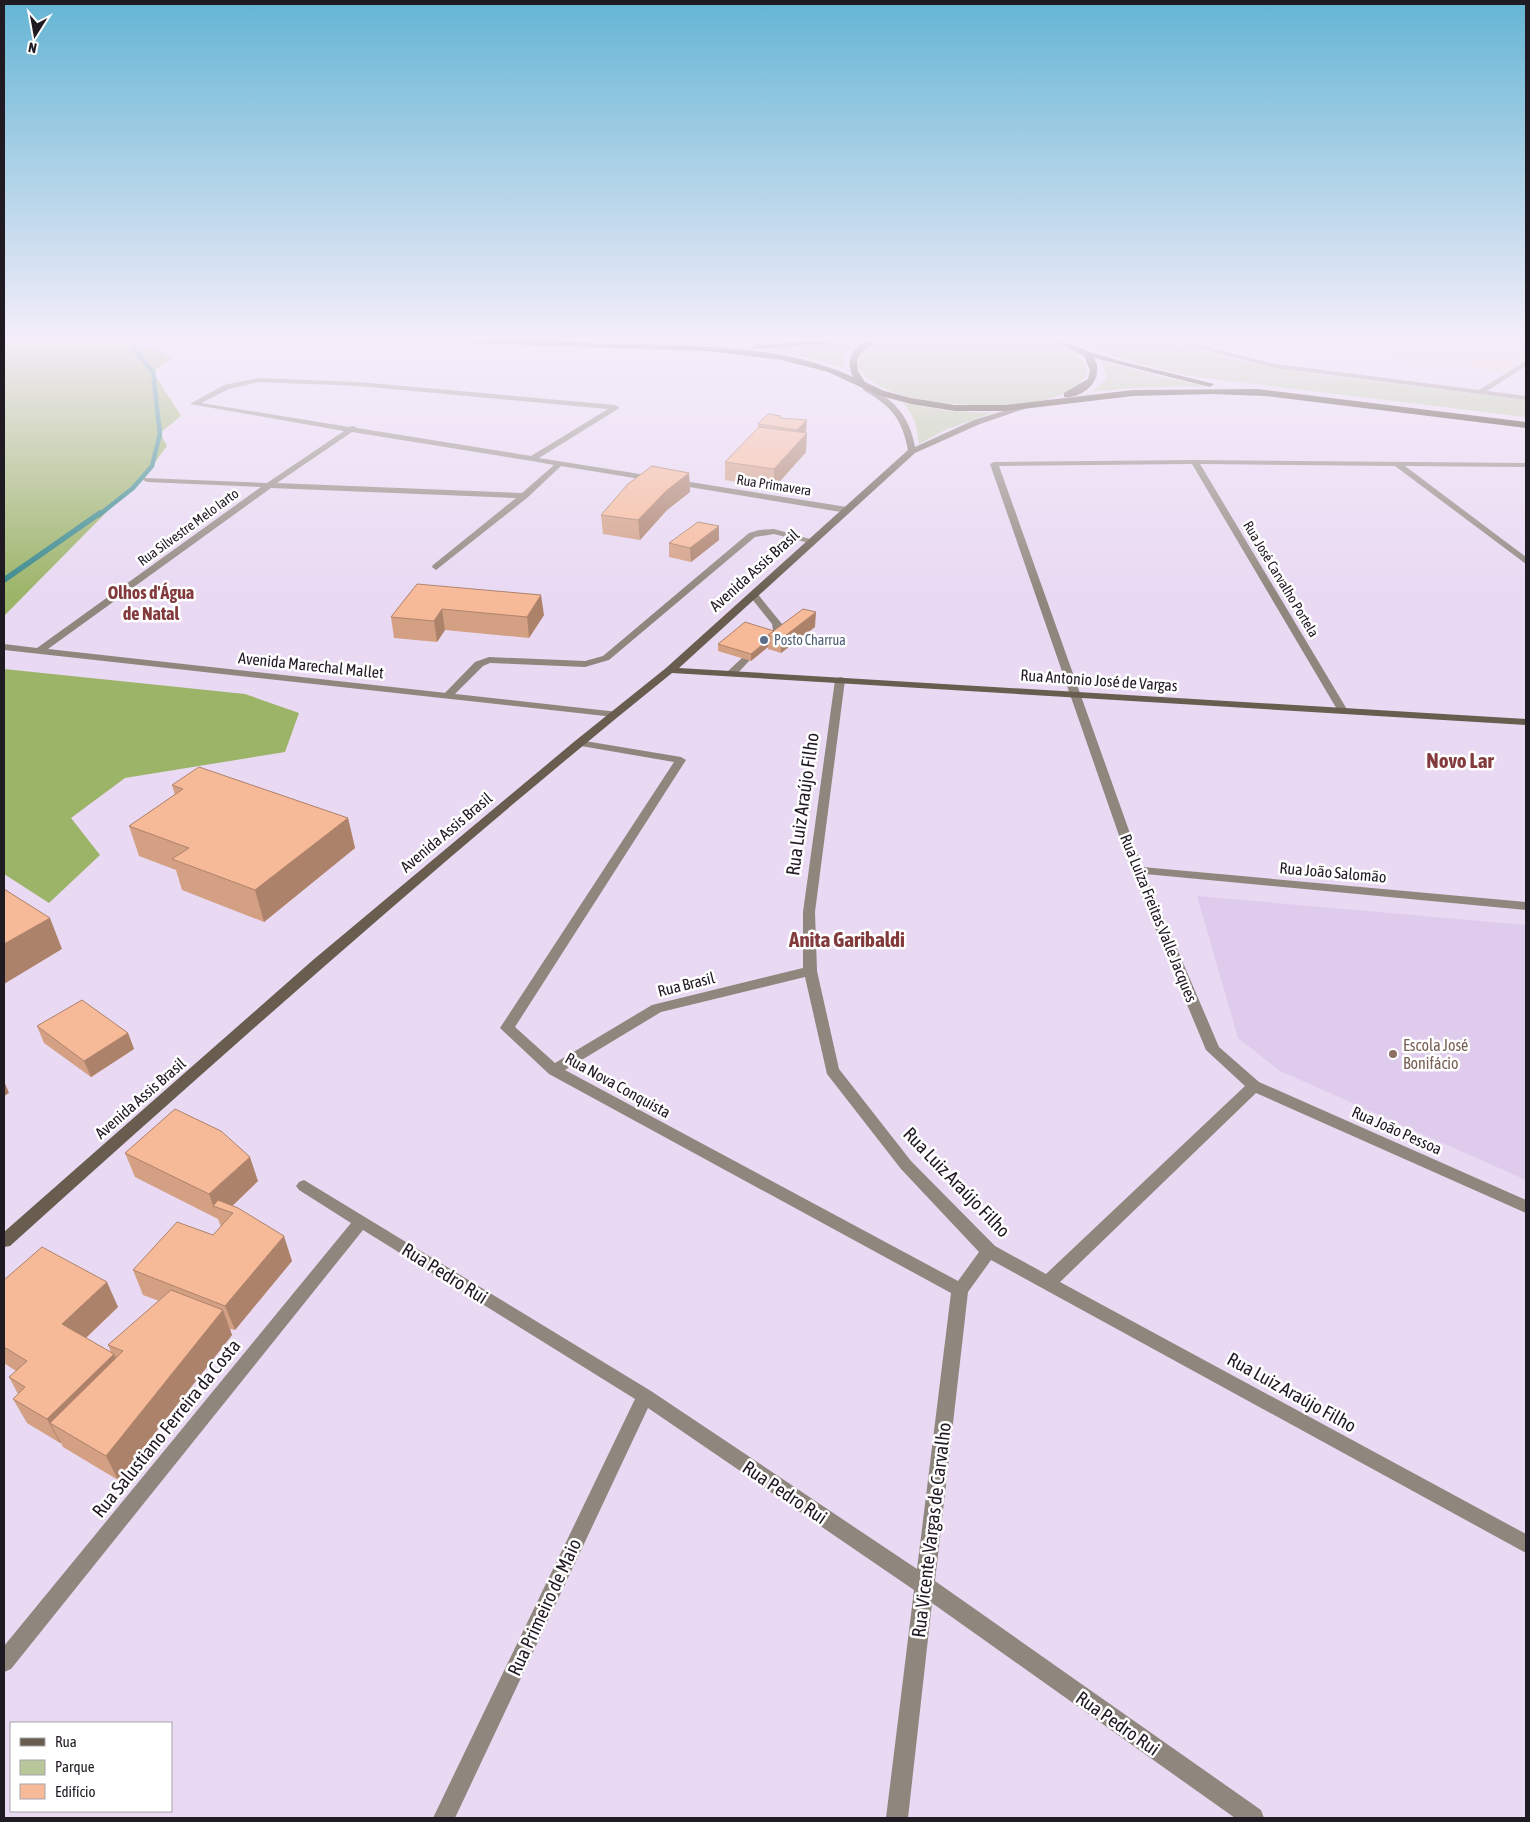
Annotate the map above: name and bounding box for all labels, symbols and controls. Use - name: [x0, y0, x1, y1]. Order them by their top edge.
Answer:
- north arrow: [10, 10, 60, 60]
- text: N: [27, 39, 38, 56]
- street label: Rua Primavera: [736, 471, 812, 499]
- street label: Rua Silvestre Melo Iarto: [135, 485, 241, 569]
- street label: Rua José Carvalho Portela: [1240, 518, 1322, 640]
- street label: Avenida Assis Brasil: [706, 525, 803, 615]
- district label: Olhos d'Água de Natal: [108, 582, 194, 624]
- place label: Posto Charrua: [774, 632, 846, 648]
- marker: Posto Charrua: [758, 634, 770, 646]
- street label: Avenida Marechal Mallet: [237, 648, 385, 682]
- street label: Rua Antonio José de Vargas: [1020, 666, 1179, 695]
- street label: Rua Luiz Araújo Filho: [781, 731, 823, 877]
- district label: Novo Lar: [1426, 748, 1494, 772]
- street label: Avenida Assis Brasil: [397, 788, 496, 875]
- street label: Rua Luiza Freitas Valle Jacques: [1116, 832, 1201, 1005]
- street label: Rua João Salomão: [1279, 858, 1387, 886]
- district label: Anita Garibaldi: [788, 927, 905, 951]
- street label: Rua Brasil: [656, 968, 717, 1000]
- place label: Escola José Bonifácio: [1403, 1036, 1468, 1072]
- marker: Escola José Bonifácio: [1387, 1048, 1399, 1060]
- street label: Rua Nova Conquista: [562, 1049, 674, 1122]
- street label: Avenida Assis Brasil: [91, 1053, 189, 1142]
- street label: Rua João Pessoa: [1349, 1102, 1445, 1158]
- street label: Rua Luiz Araújo Filho: [899, 1123, 1015, 1242]
- street label: Rua Pedro Rui: [398, 1238, 492, 1308]
- street label: Rua Salustiano Ferreira da Costa: [87, 1334, 245, 1522]
- street label: Rua Luiz Araújo Filho: [1224, 1347, 1360, 1437]
- street label: Rua Vicente Vargas de Carvalho: [907, 1421, 955, 1639]
- street label: Rua Pedro Rui: [739, 1456, 831, 1528]
- street label: Rua Primeiro de Maio: [503, 1535, 585, 1679]
- street label: Rua Pedro Rui: [1072, 1686, 1164, 1760]
- legend: [10, 1722, 172, 1812]
- text: Rua: [55, 1733, 77, 1750]
- text: Parque: [55, 1758, 95, 1775]
- text: Edifício: [55, 1783, 96, 1800]

